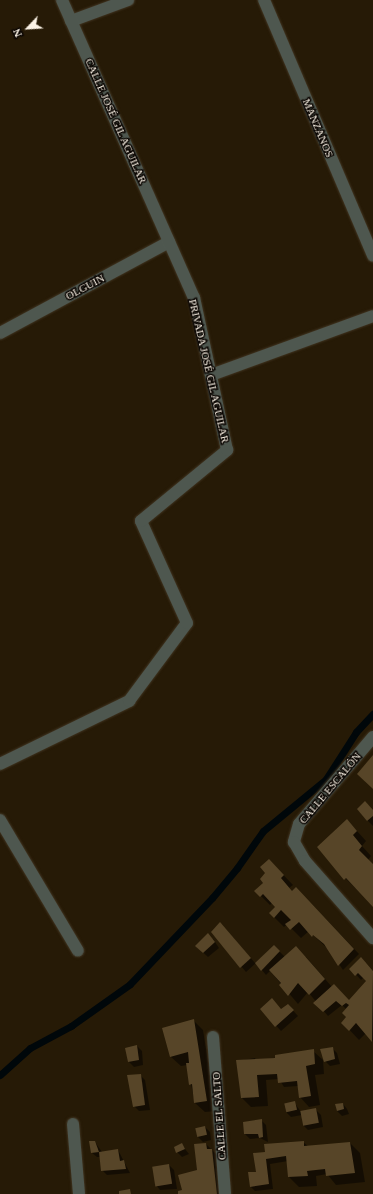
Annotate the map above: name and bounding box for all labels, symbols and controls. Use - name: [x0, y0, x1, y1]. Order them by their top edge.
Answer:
- north arrow: [8, 8, 48, 48]
- text: N: [10, 27, 24, 39]
- street label: CALLE JOSÉ GIL AGUILAR: [82, 56, 150, 186]
- street label: MANZANOS: [300, 97, 336, 159]
- street label: OLGUIN: [63, 271, 107, 303]
- street label: PRIVADA JOSÉ GIL AGUILAR: [186, 297, 232, 445]
- street label: CALLE ESCALÓN: [296, 750, 364, 826]
- street label: CALLE EL SALTO: [209, 1071, 229, 1161]

